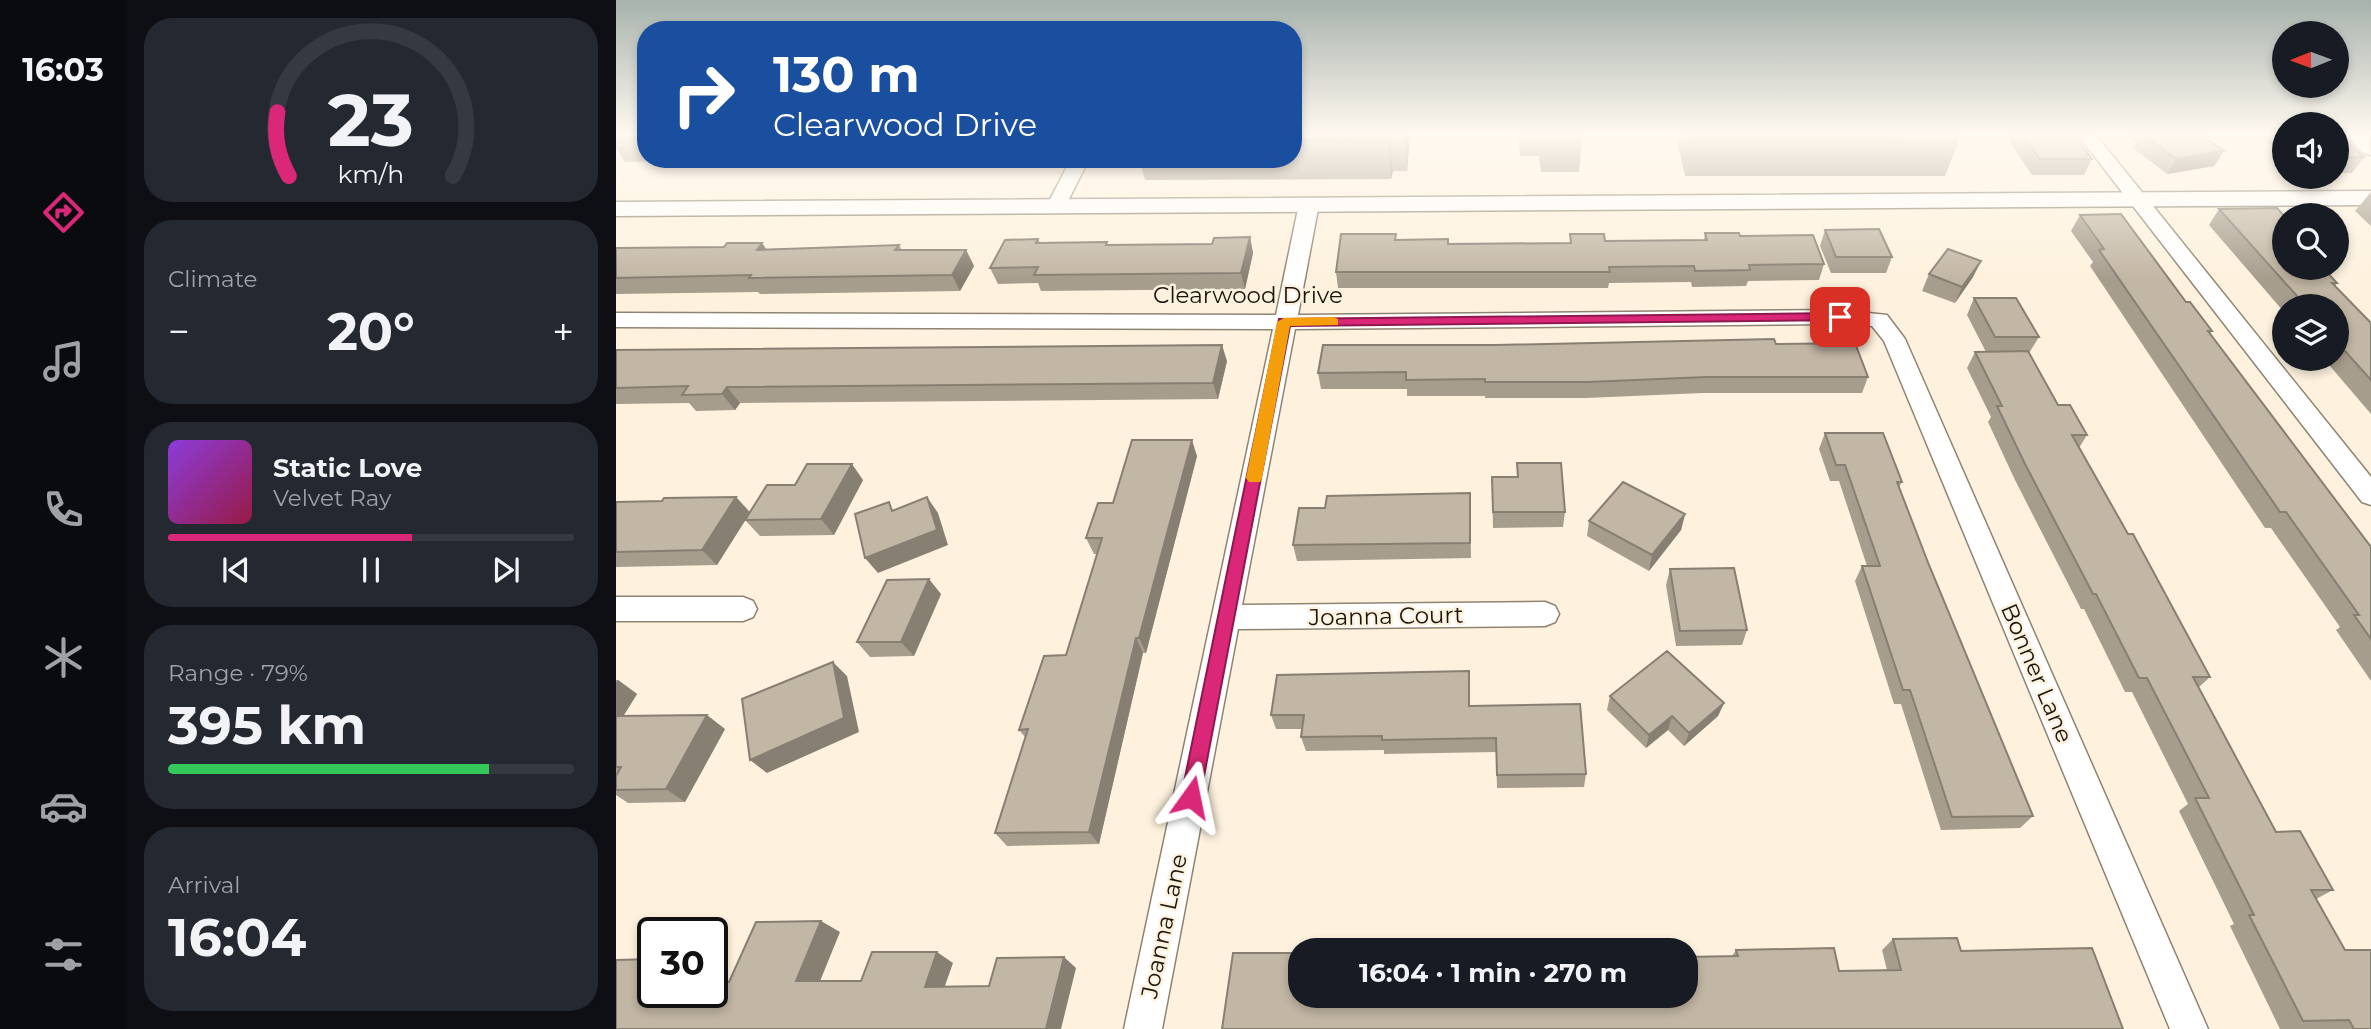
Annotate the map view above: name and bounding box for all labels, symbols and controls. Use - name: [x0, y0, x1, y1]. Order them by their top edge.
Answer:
- north arrow: [2272, 21, 2348, 98]
- map controls: [2272, 21, 2349, 371]
- text: 130 m: [773, 45, 920, 104]
- icon: right: [658, 49, 749, 140]
- text: 16:03: [22, 50, 104, 89]
- text: 23: [328, 76, 414, 164]
- text: Clearwood Drive: [773, 105, 1037, 144]
- button: sound: [2272, 112, 2349, 189]
- text: km/h: [338, 159, 404, 189]
- icon: directions: [39, 188, 88, 237]
- button: search: [2272, 203, 2349, 280]
- text: Climate: [168, 265, 257, 293]
- street label: Clearwood Drive: [1153, 281, 1343, 309]
- pin: [1810, 287, 1870, 347]
- button: layers: [2272, 294, 2349, 371]
- icon: arrive: [1821, 298, 1859, 336]
- text: 20°: [327, 300, 415, 363]
- text: −: [168, 308, 190, 355]
- text: +: [552, 308, 574, 355]
- icon: music: [39, 337, 88, 386]
- text: Static Love: [273, 452, 422, 484]
- text: Velvet Ray: [273, 484, 391, 512]
- icon: phone: [39, 485, 88, 534]
- icon: previous: [217, 551, 255, 589]
- icon: pause: [352, 551, 390, 589]
- icon: next: [487, 551, 525, 589]
- street label: Bonner Lane: [1995, 599, 2079, 747]
- street label: Joanna Court: [1307, 601, 1464, 631]
- icon: climate: [39, 633, 88, 682]
- text: Range · 79%: [168, 659, 308, 687]
- text: 395 km: [168, 694, 366, 757]
- position arrow: [1154, 760, 1228, 834]
- icon: car: [39, 782, 88, 831]
- street label: Joanna Lane: [1135, 851, 1193, 1002]
- text: Arrival: [168, 871, 241, 899]
- text: 16:04: [168, 906, 306, 969]
- speed limit sign: 30: [637, 917, 728, 1008]
- icon: filters: [39, 930, 88, 979]
- text: 16:04 · 1 min · 270 m: [1359, 957, 1627, 989]

